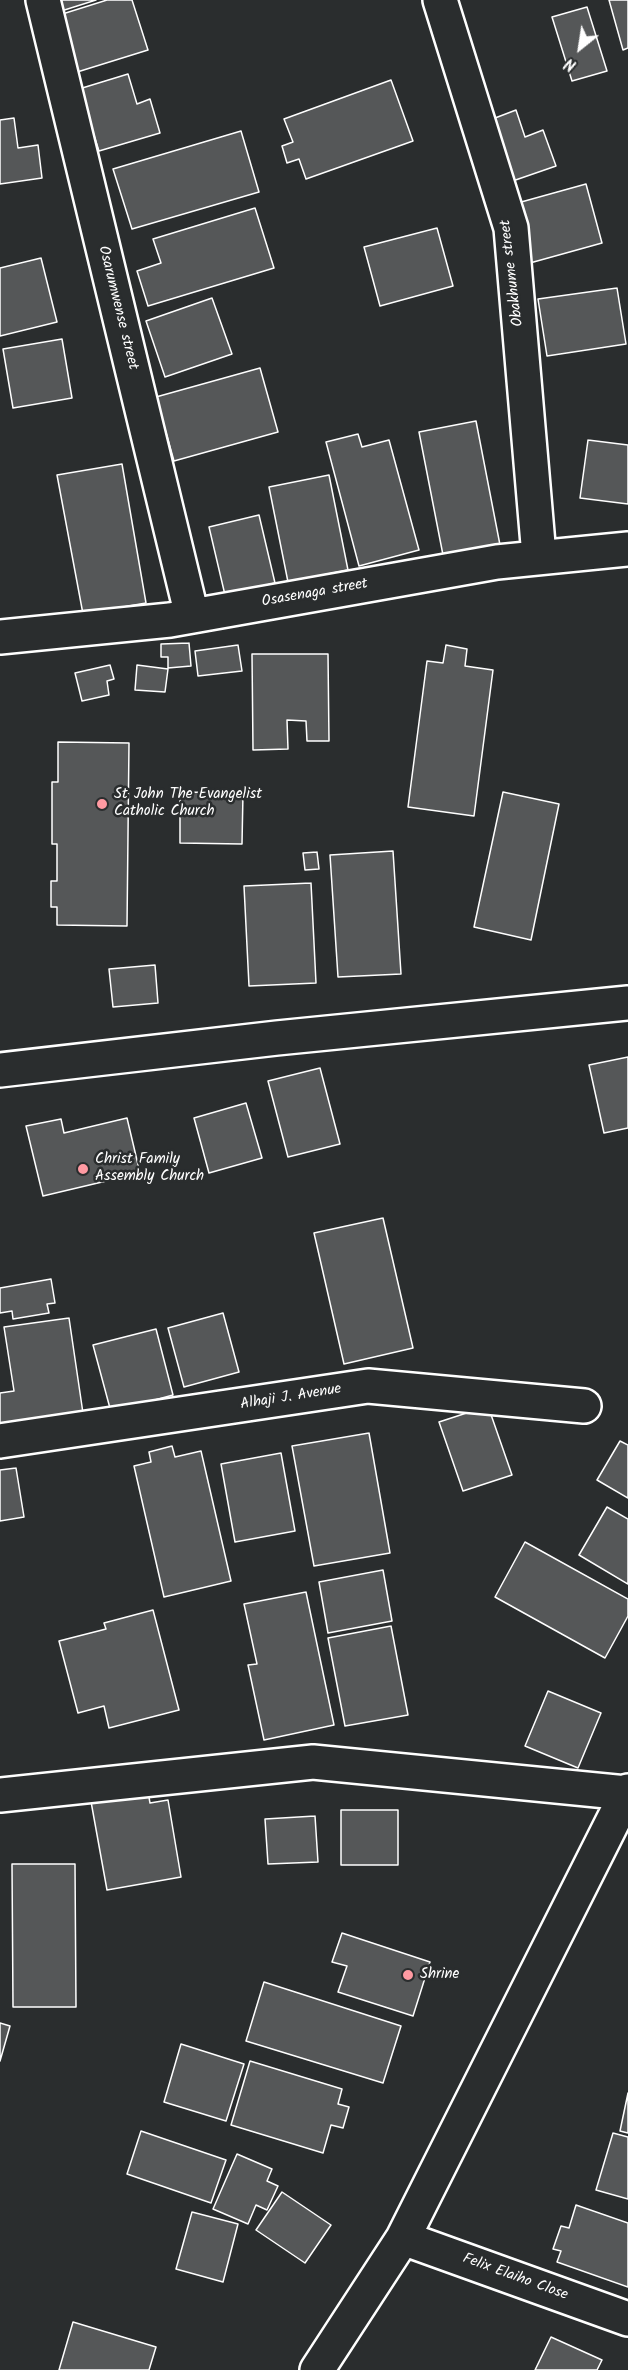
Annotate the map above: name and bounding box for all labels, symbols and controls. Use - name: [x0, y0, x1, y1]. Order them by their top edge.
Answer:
- north arrow: [550, 18, 610, 78]
- text: N: [560, 51, 581, 77]
- street label: Obakhume street: [498, 219, 528, 327]
- street label: Osarumwense street: [93, 244, 141, 372]
- street label: Osasenaga street: [261, 576, 369, 612]
- place label: St John The Evangelist Catholic Church: [114, 786, 262, 821]
- marker: St John The Evangelist Catholic Church: [95, 797, 109, 811]
- place label: Christ Family Assembly Church: [95, 1151, 204, 1186]
- marker: Christ Family Assembly Church: [76, 1162, 90, 1176]
- street label: Alhaji J. Avenue: [239, 1381, 343, 1415]
- place label: Shrine: [420, 1966, 459, 1984]
- marker: Shrine: [401, 1968, 415, 1982]
- street label: Felix Elaiho Close: [460, 2251, 570, 2305]

